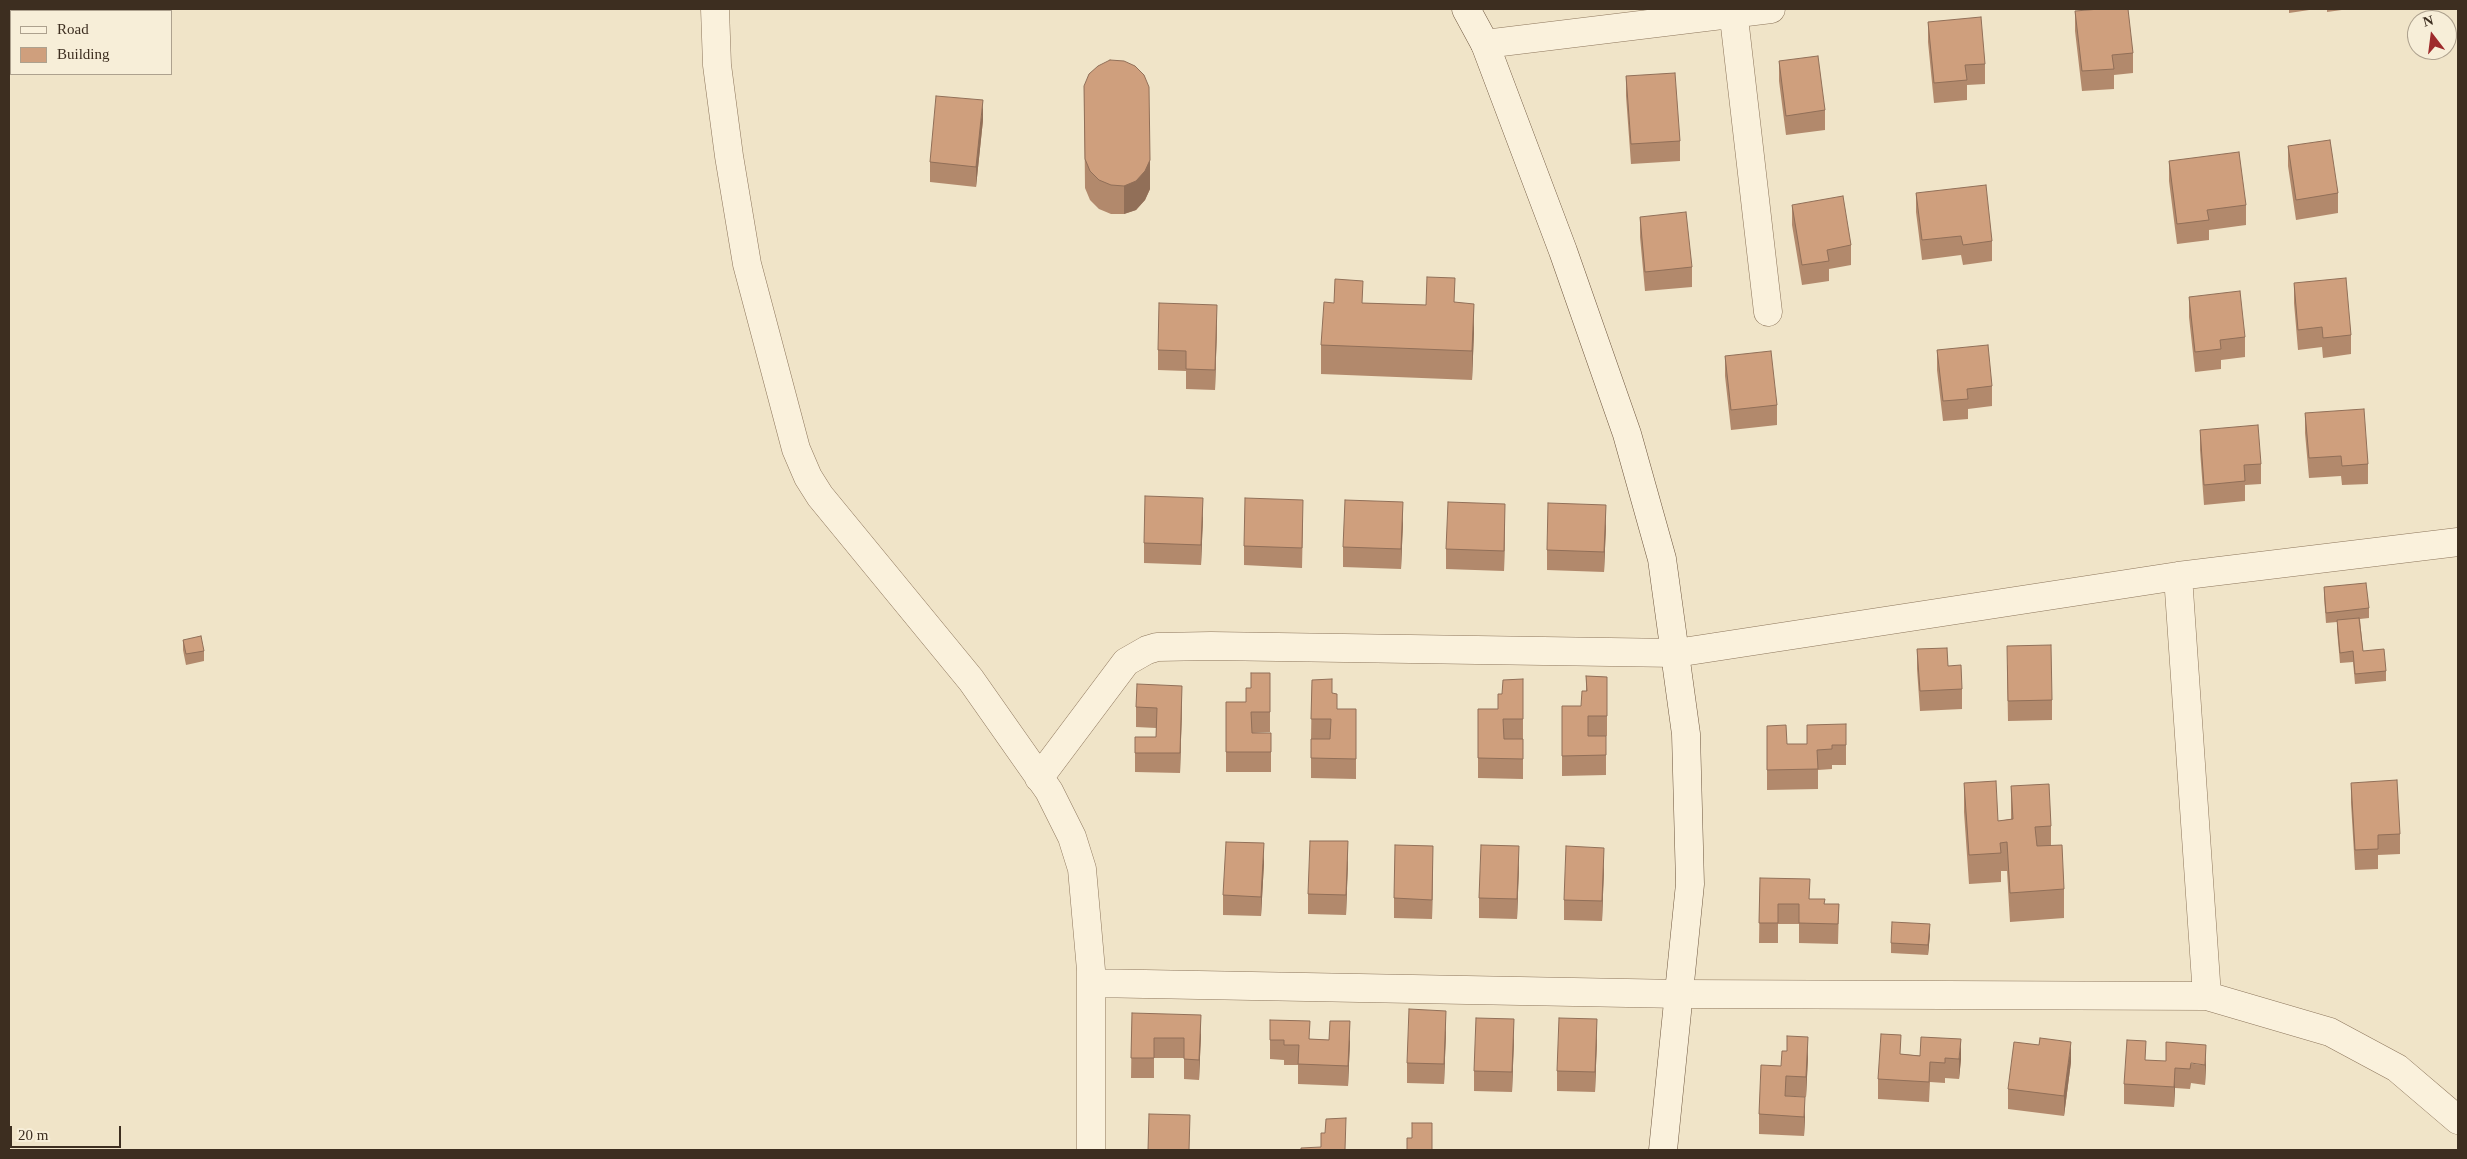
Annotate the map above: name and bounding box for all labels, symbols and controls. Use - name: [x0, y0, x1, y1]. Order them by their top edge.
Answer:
- legend: [10, 10, 172, 75]
- north arrow: [2407, 10, 2457, 60]
- text: N: [2421, 12, 2435, 30]
- text: Road: [57, 21, 89, 37]
- text: Building: [57, 46, 110, 62]
- scale bar: [12, 1116, 124, 1148]
- text: 20 m: [18, 1127, 48, 1143]

